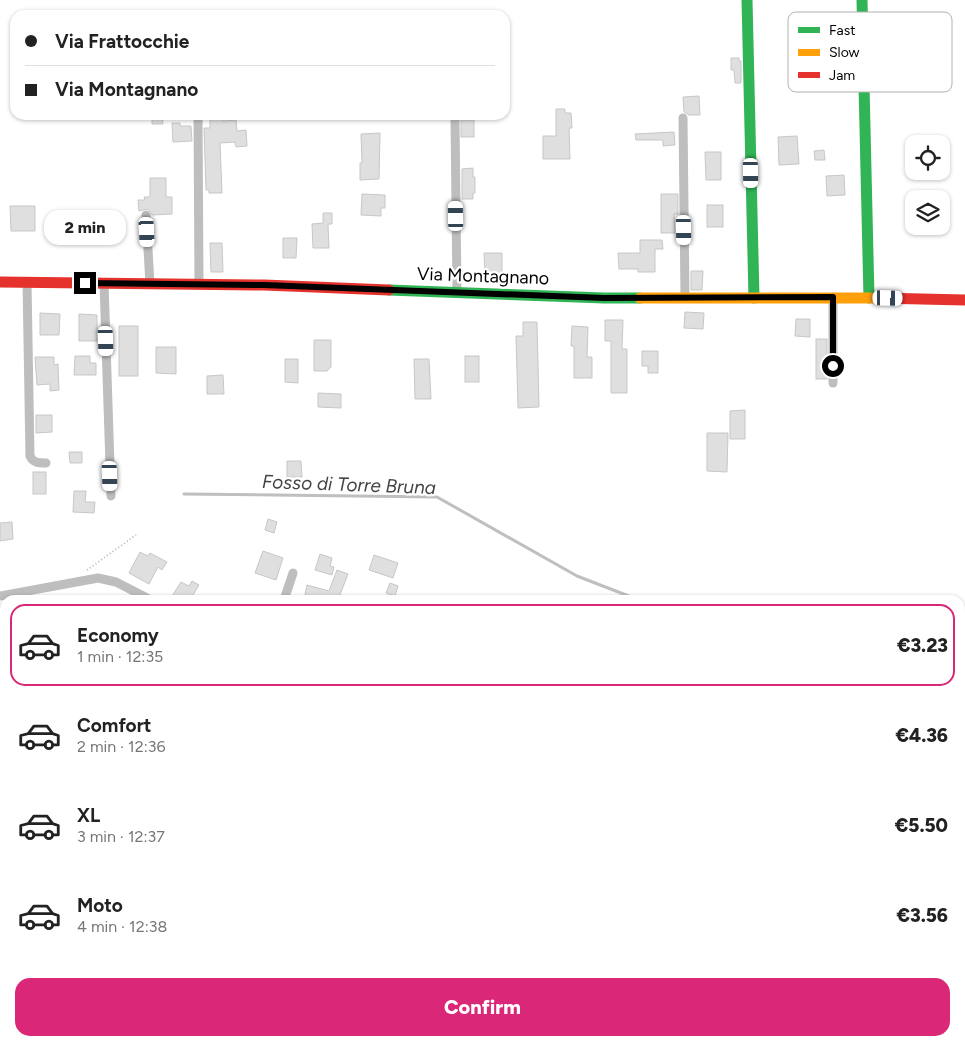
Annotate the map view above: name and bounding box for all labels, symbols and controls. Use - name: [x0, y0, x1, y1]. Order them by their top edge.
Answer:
- legend: [788, 12, 952, 92]
- text: Fast: [829, 22, 855, 39]
- text: Via Frattocchie: [55, 30, 189, 53]
- text: Slow: [829, 44, 860, 61]
- text: Jam: [829, 67, 855, 84]
- text: Via Montagnano: [55, 78, 198, 101]
- map controls: [905, 135, 950, 235]
- button: locate: [905, 135, 950, 180]
- car: [743, 158, 758, 188]
- button: layers: [905, 190, 950, 235]
- car: [448, 201, 463, 231]
- callout: 2 min: [44, 210, 126, 246]
- car: [676, 215, 691, 245]
- car: [138, 217, 155, 247]
- text: 2 min: [65, 218, 105, 237]
- street label: Via Montagnano: [417, 263, 549, 289]
- route end: [74, 272, 96, 294]
- car: [872, 290, 903, 306]
- car: [97, 326, 114, 356]
- route start: [822, 355, 844, 377]
- car: [101, 461, 118, 491]
- water label: Fosso di Torre Bruna: [262, 470, 436, 499]
- icon: car: [17, 623, 62, 668]
- text: Economy: [77, 624, 159, 647]
- text: €3.23: [897, 634, 948, 657]
- text: 1 min · 12:35: [77, 647, 163, 666]
- icon: car: [17, 713, 62, 758]
- text: Comfort: [77, 714, 152, 737]
- text: €4.36: [896, 724, 948, 747]
- text: 2 min · 12:36: [77, 737, 165, 756]
- icon: car: [17, 803, 62, 848]
- text: XL: [77, 804, 100, 827]
- text: €5.50: [895, 814, 948, 837]
- text: 3 min · 12:37: [77, 827, 165, 846]
- icon: car: [17, 893, 62, 938]
- text: Moto: [77, 894, 123, 917]
- text: €3.56: [897, 904, 948, 927]
- text: 4 min · 12:38: [77, 917, 167, 936]
- button: Confirm: [15, 978, 950, 1036]

